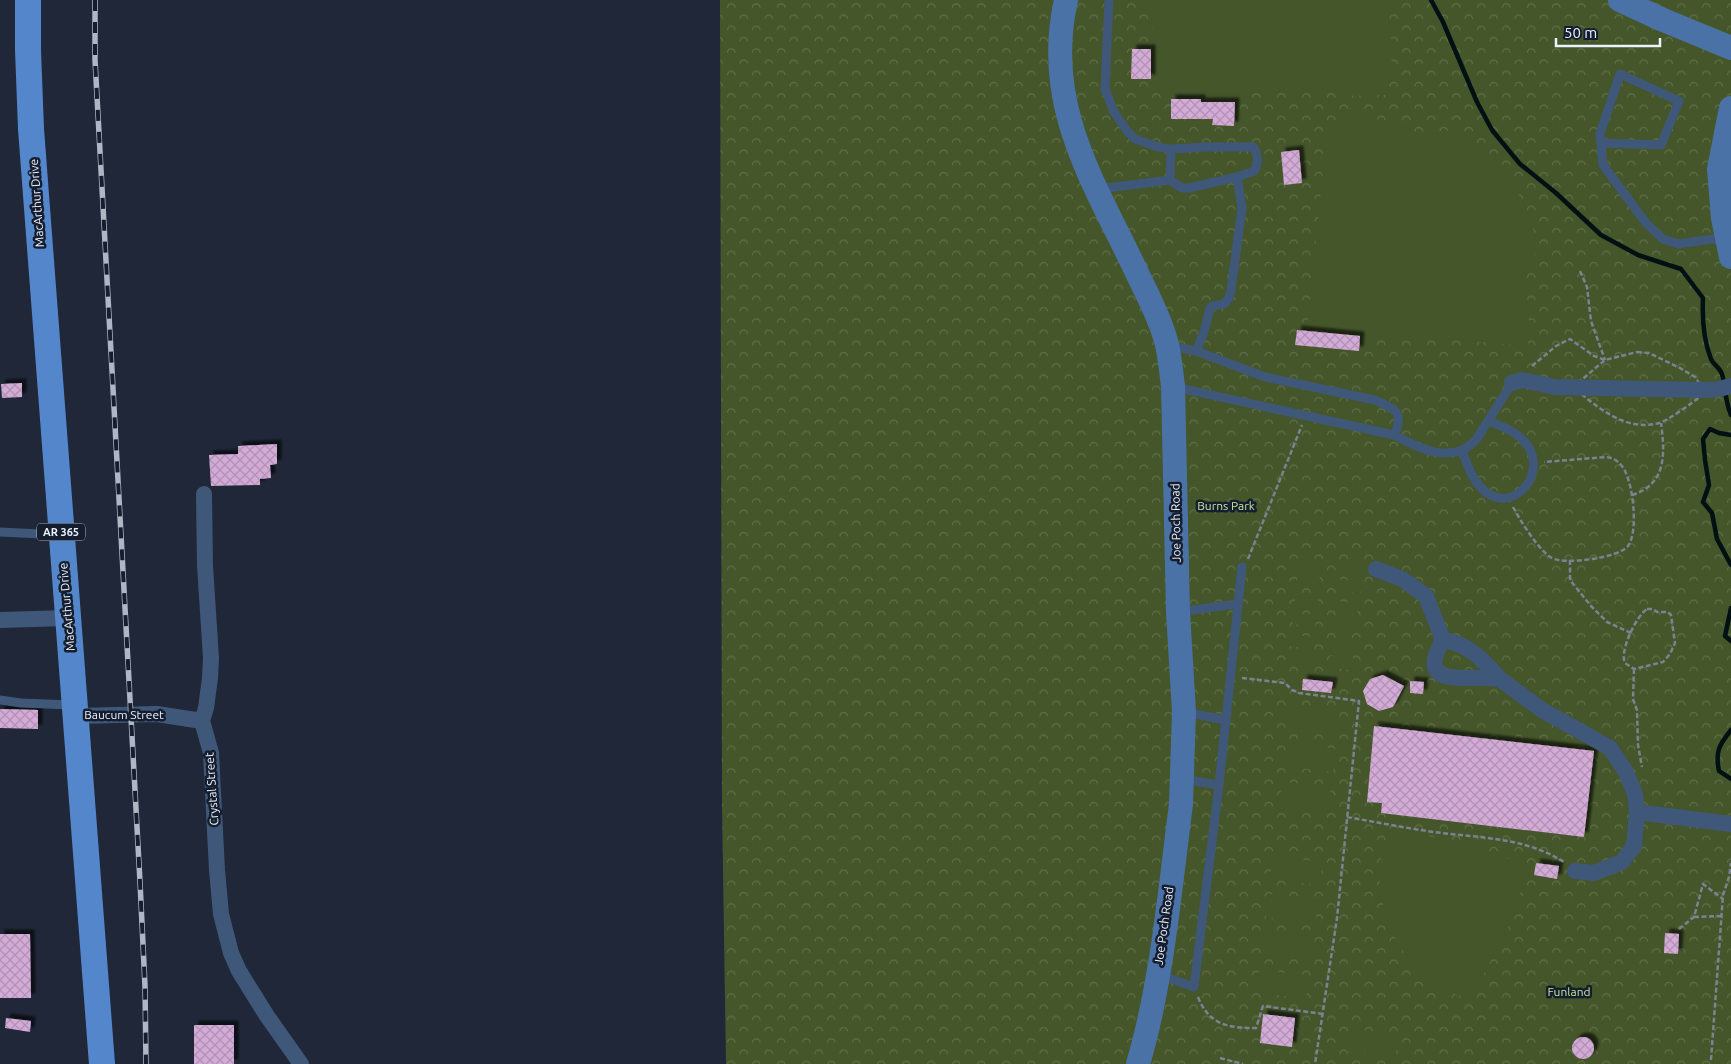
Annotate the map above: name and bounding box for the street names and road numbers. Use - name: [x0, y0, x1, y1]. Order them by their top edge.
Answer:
- street label: MacArthur Drive: [27, 158, 46, 248]
- street label: Joe Poch Road: [1168, 483, 1183, 563]
- road number: AR 365: [37, 524, 85, 540]
- street label: MacArthur Drive: [56, 562, 77, 652]
- street label: Baucum Street: [84, 708, 164, 721]
- street label: Crystal Street: [202, 752, 221, 826]
- street label: Joe Poch Road: [1152, 886, 1175, 966]

